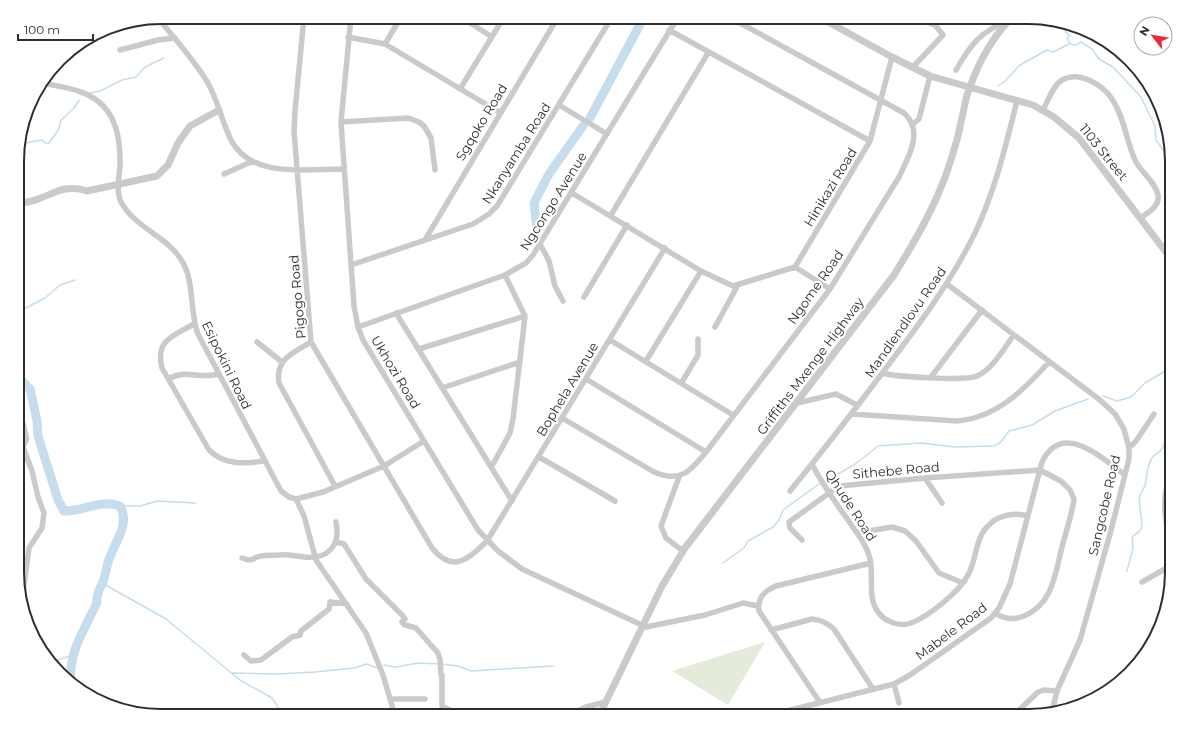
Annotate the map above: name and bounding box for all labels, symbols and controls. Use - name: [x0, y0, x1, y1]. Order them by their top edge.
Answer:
- scale bar: [18, 16, 93, 42]
- north arrow: [1133, 16, 1173, 56]
- text: 100 m: [24, 22, 60, 37]
- text: N: [1136, 23, 1153, 38]
- street label: Sgqoko Road: [452, 81, 510, 163]
- street label: Nkanyamba Road: [478, 99, 554, 207]
- street label: 1103 Street: [1076, 121, 1132, 183]
- street label: Hinikazi Road: [800, 145, 860, 229]
- street label: Ngcongo Avenue: [516, 149, 590, 253]
- street label: Ngome Road: [784, 247, 846, 327]
- street label: Pigogo Road: [285, 254, 309, 340]
- street label: Mandlendlovu Road: [861, 264, 949, 380]
- street label: Griffiths Mxenge Highway: [753, 293, 868, 438]
- street label: Esipokini Road: [199, 318, 255, 412]
- street label: Ukhozi Road: [368, 333, 424, 411]
- street label: Bophela Avenue: [533, 339, 601, 439]
- street label: Sangcobe Road: [1085, 453, 1123, 557]
- street label: Sithebe Road: [852, 458, 940, 482]
- street label: Qhude Road: [822, 466, 880, 544]
- street label: Mabele Road: [912, 599, 990, 663]

